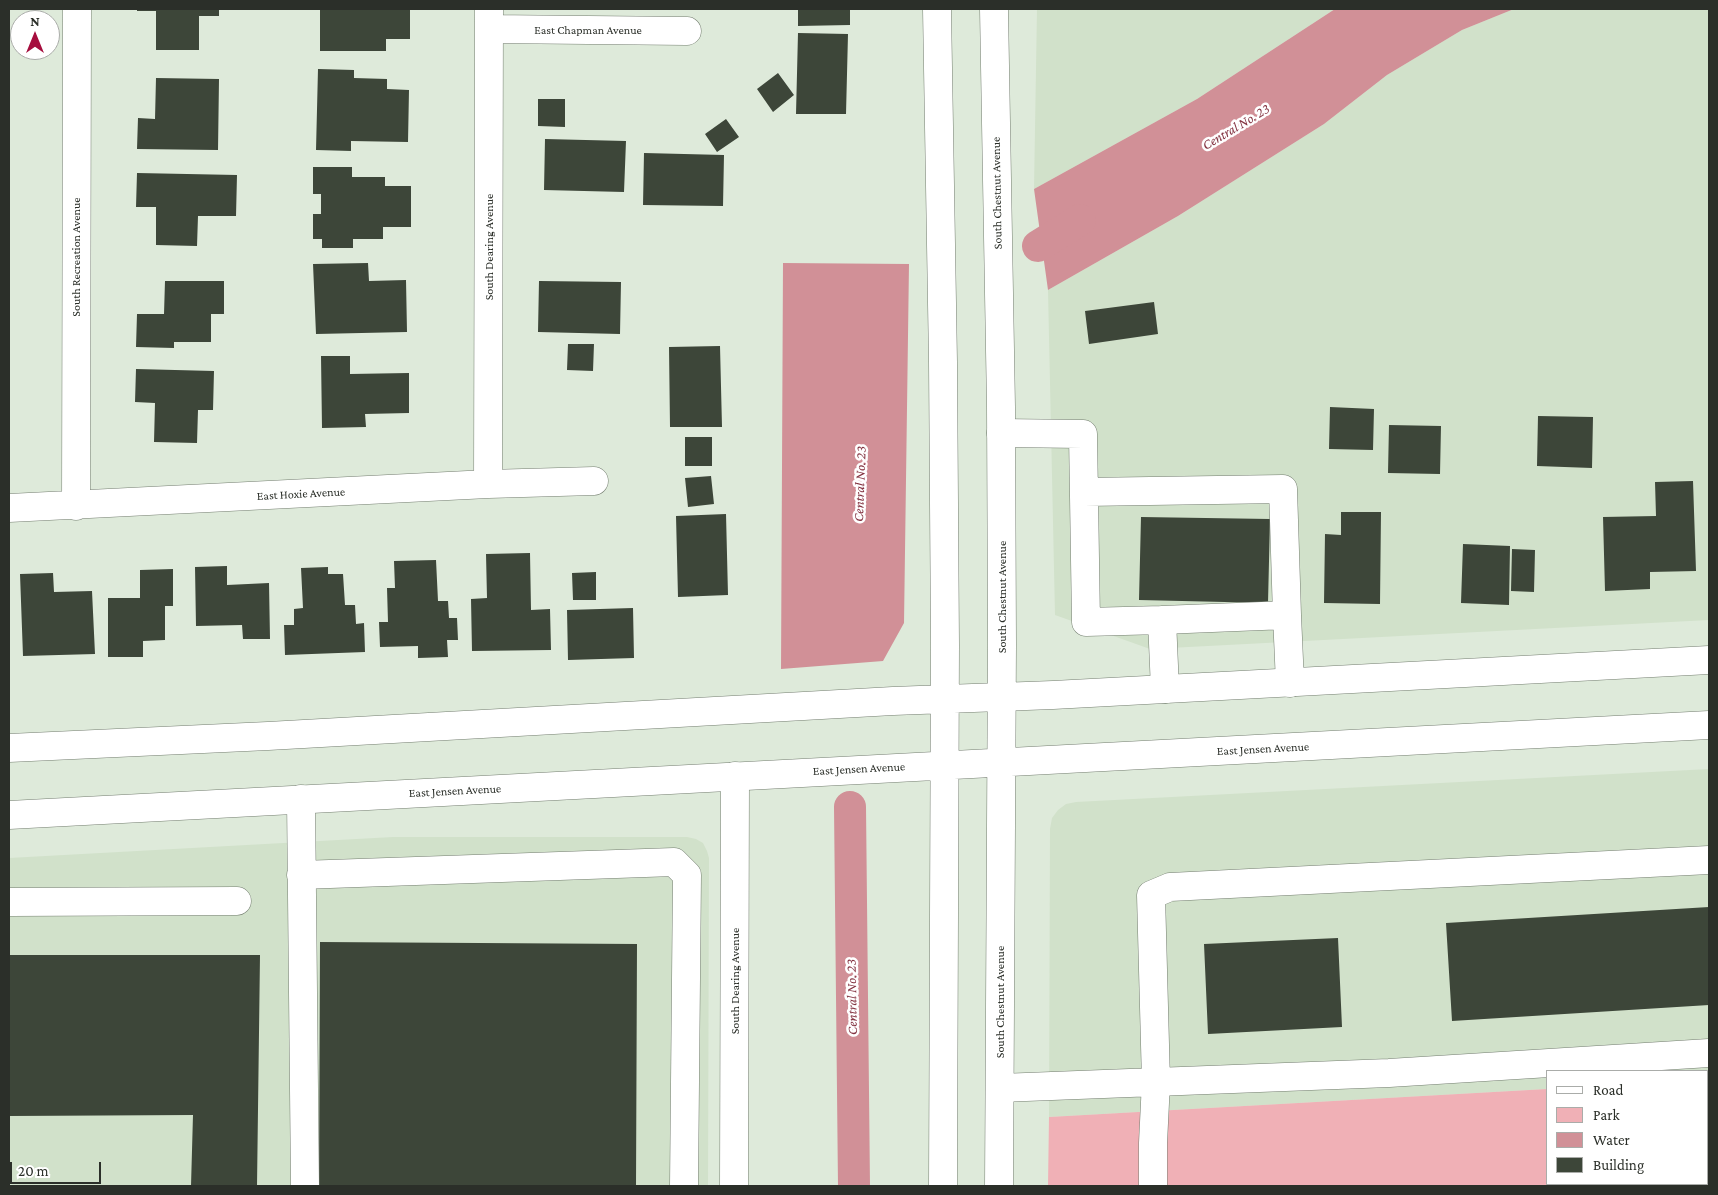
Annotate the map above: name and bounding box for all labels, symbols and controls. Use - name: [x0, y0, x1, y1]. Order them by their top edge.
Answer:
- north arrow: [10, 10, 60, 60]
- text: N: [30, 13, 40, 29]
- street label: East Chapman Avenue: [534, 23, 642, 37]
- water label: Central No. 23: [1199, 100, 1273, 154]
- street label: South Chestnut Avenue: [989, 137, 1005, 249]
- street label: South Dearing Avenue: [482, 194, 496, 300]
- street label: South Recreation Avenue: [69, 197, 83, 317]
- water label: Central No. 23: [850, 446, 870, 522]
- street label: East Hoxie Avenue: [257, 484, 345, 504]
- street label: South Chestnut Avenue: [995, 541, 1009, 653]
- street label: East Jensen Avenue: [1217, 739, 1309, 759]
- street label: East Jensen Avenue: [813, 759, 905, 779]
- street label: East Jensen Avenue: [409, 781, 501, 801]
- street label: South Dearing Avenue: [728, 928, 742, 1034]
- street label: South Chestnut Avenue: [993, 946, 1007, 1058]
- water label: Central No. 23: [843, 959, 861, 1035]
- legend: [1546, 1070, 1708, 1185]
- text: Road: [1593, 1082, 1623, 1098]
- text: Park: [1593, 1107, 1620, 1123]
- text: Water: [1593, 1132, 1630, 1148]
- scale bar: [12, 1152, 104, 1184]
- text: Building: [1593, 1157, 1644, 1173]
- text: 20 m: [18, 1163, 49, 1179]

